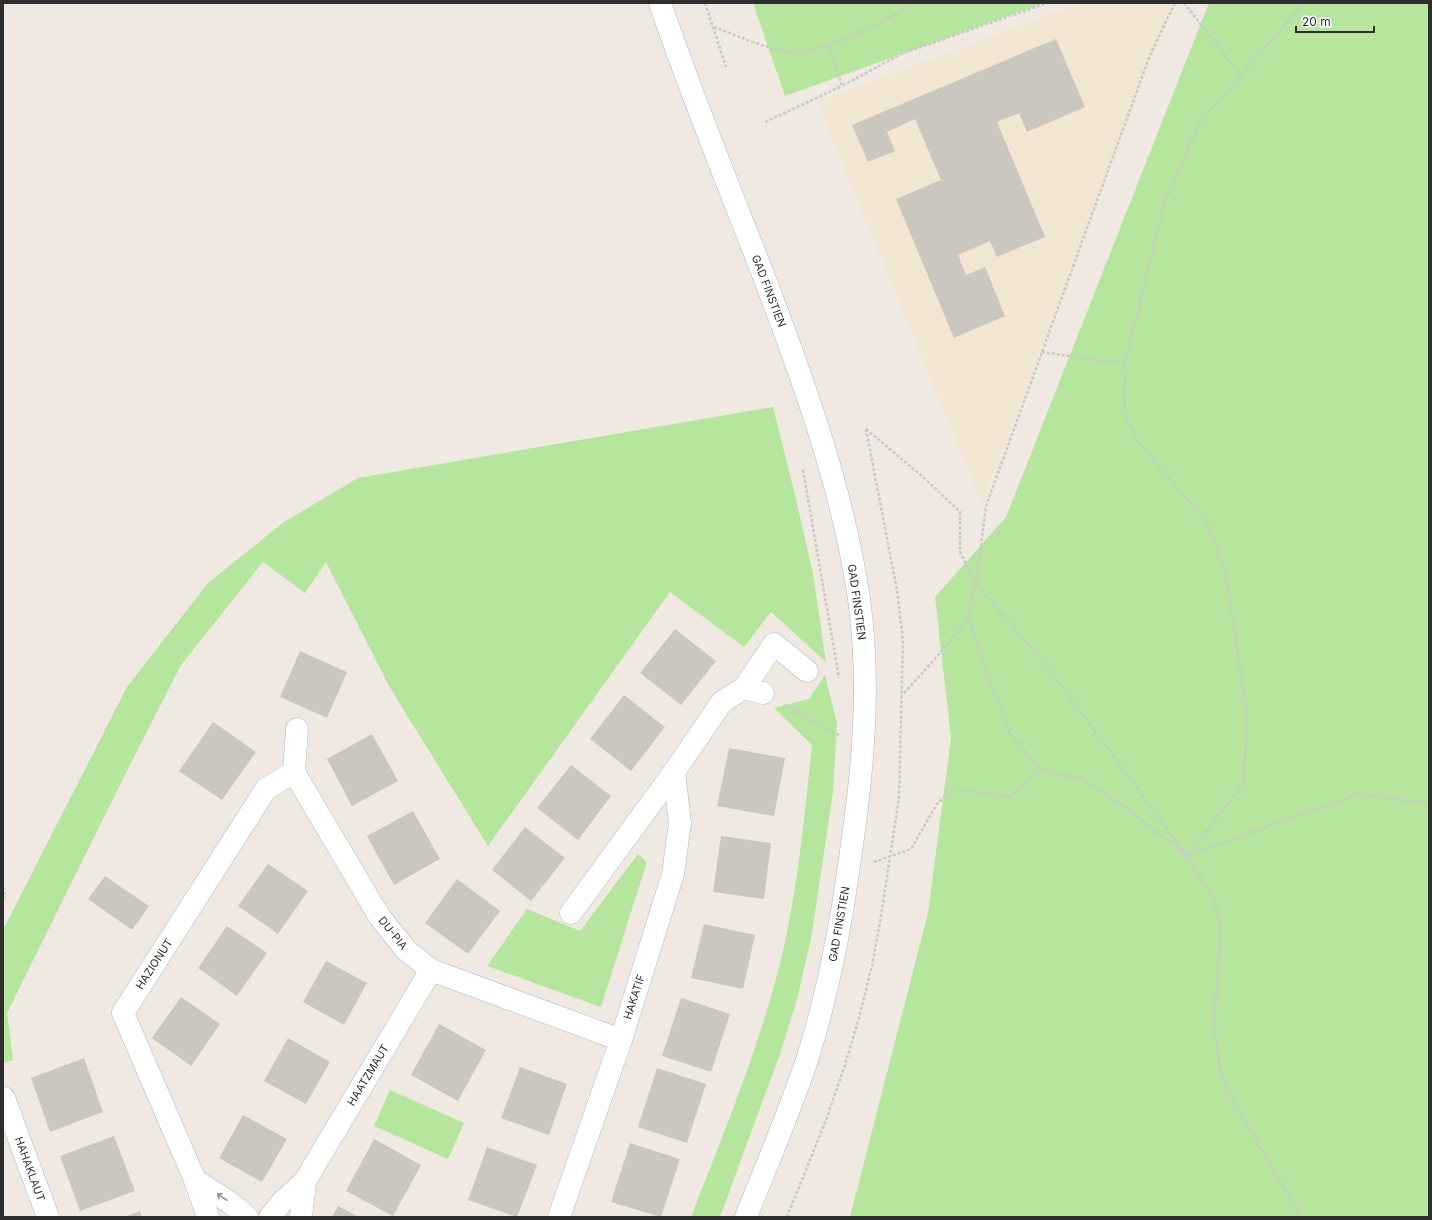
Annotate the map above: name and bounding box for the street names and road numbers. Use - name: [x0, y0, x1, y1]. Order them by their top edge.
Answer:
- street label: GAD FINSTIEN: [749, 253, 789, 329]
- street label: GAD FINSTIEN: [845, 563, 869, 641]
- street label: GAD FINSTIEN: [825, 885, 853, 963]
- street label: DU-PIA: [375, 914, 411, 953]
- street label: HAZIONUT: [132, 936, 176, 992]
- street label: HAKATIF: [620, 973, 648, 1021]
- street label: HAATZMAUT: [344, 1042, 392, 1108]
- street label: HAHAKLAUT: [12, 1135, 48, 1203]

